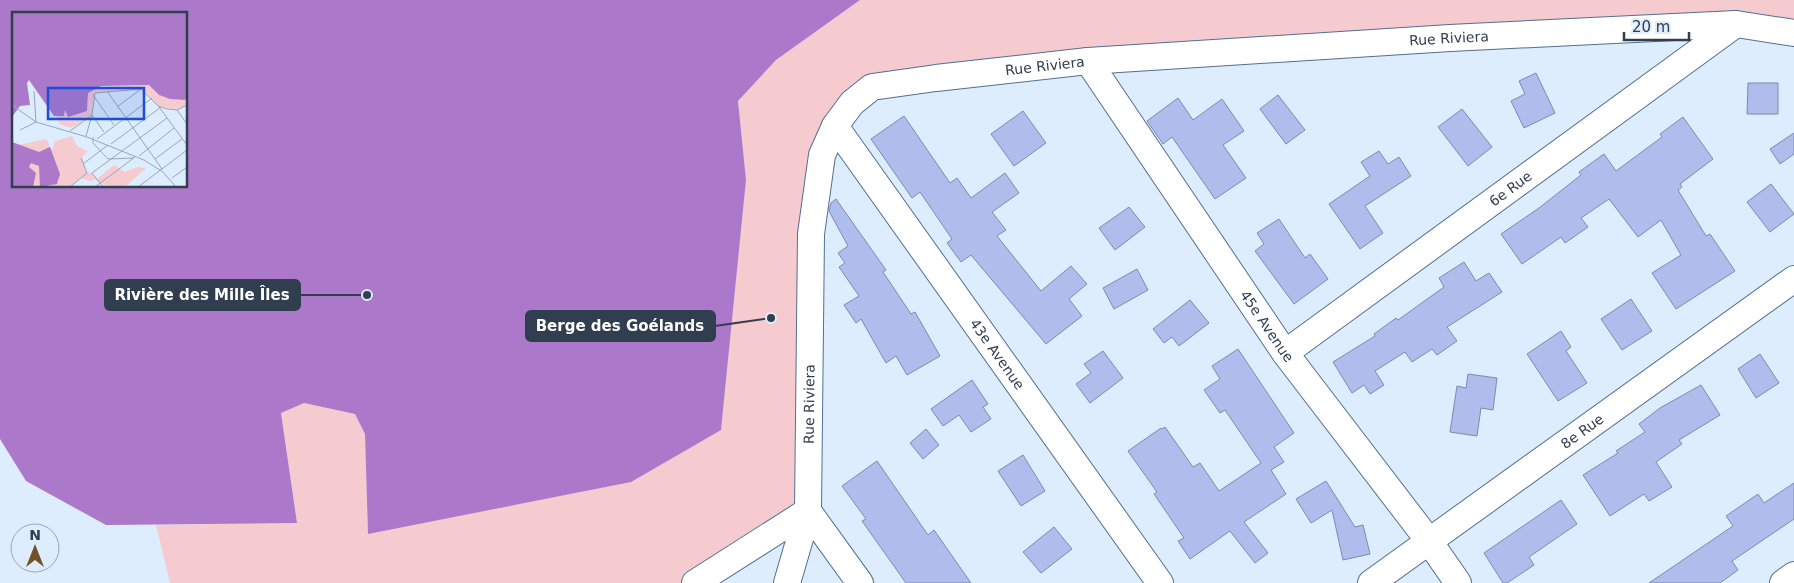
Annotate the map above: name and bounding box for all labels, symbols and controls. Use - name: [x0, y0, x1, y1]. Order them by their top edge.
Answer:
- scale bar: [1624, 10, 1689, 42]
- inset map: [12, 12, 188, 188]
- text: 20 m: [1632, 18, 1670, 36]
- street label: Rue Riviera: [1409, 28, 1489, 49]
- street label: Rue Riviera: [1004, 53, 1086, 78]
- street label: 6e Rue: [1486, 168, 1535, 209]
- callout: Rivière des Mille Îles: [105, 280, 300, 310]
- text: Rivière des Mille Îles: [114, 285, 290, 304]
- street label: 45e Avenue: [1237, 287, 1297, 365]
- callout: Berge des Goélands: [526, 311, 715, 341]
- street label: 43e Avenue: [967, 316, 1028, 393]
- text: Berge des Goélands: [536, 317, 704, 335]
- street label: Rue Riviera: [801, 364, 818, 444]
- street label: 8e Rue: [1558, 411, 1607, 452]
- north arrow: [10, 523, 60, 573]
- text: N: [29, 527, 41, 543]

